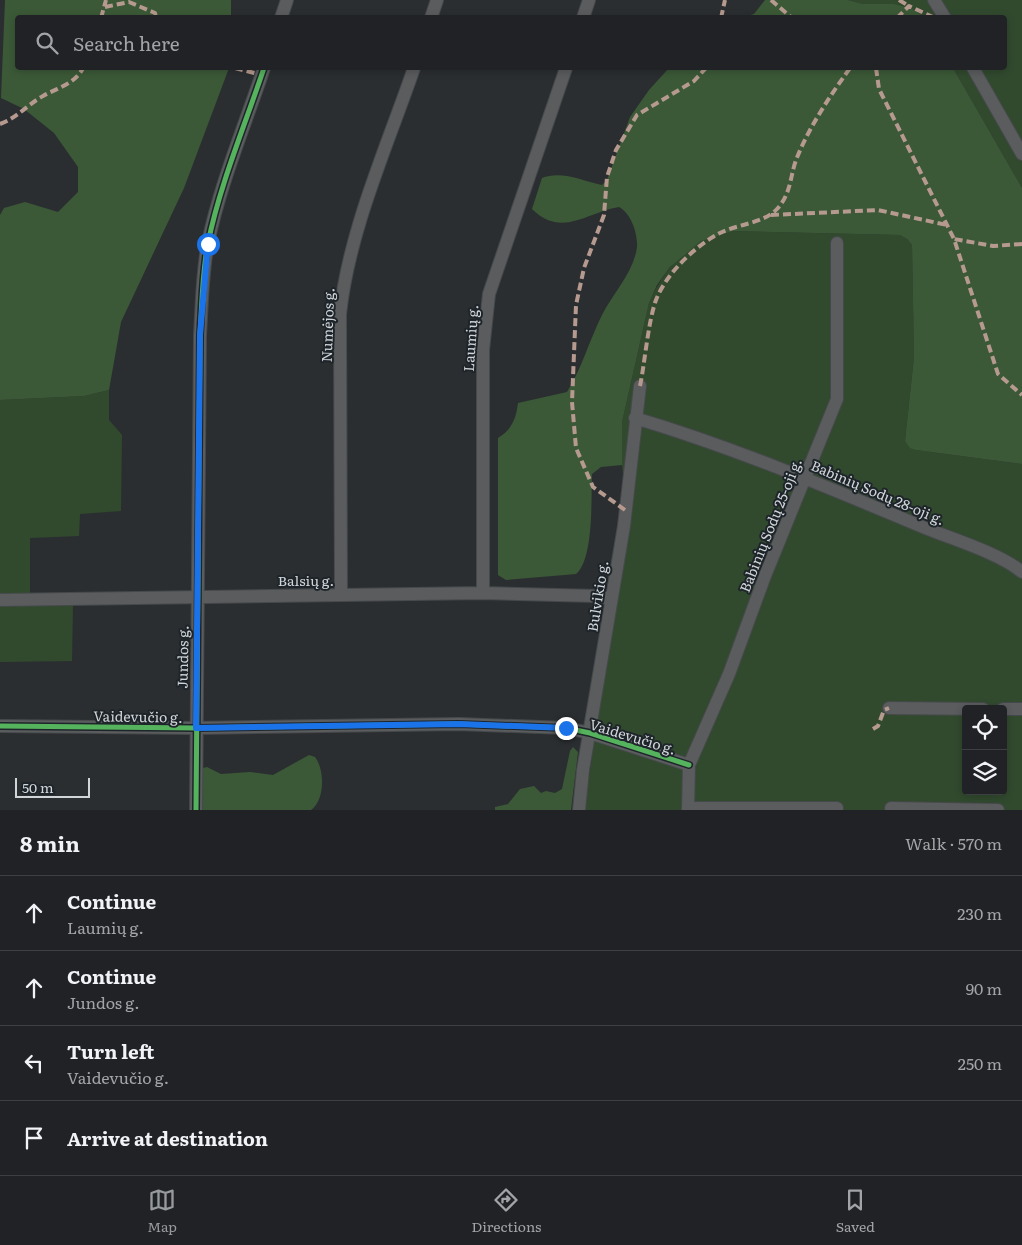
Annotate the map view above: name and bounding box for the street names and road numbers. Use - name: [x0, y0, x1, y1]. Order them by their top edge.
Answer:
- street label: Numėjos g.: [316, 287, 338, 363]
- street label: Laumių g.: [458, 304, 482, 372]
- street label: Babinių Sodų 25-oji g.: [734, 455, 806, 595]
- street label: Babinių Sodų 28-oji g.: [808, 455, 948, 529]
- street label: Bulvikio g.: [581, 559, 613, 633]
- street label: Balsių g.: [278, 570, 334, 590]
- street label: Jundos g.: [171, 625, 193, 689]
- street label: Vaidevučio g.: [93, 705, 183, 727]
- street label: Vaidevučio g.: [587, 713, 679, 759]

